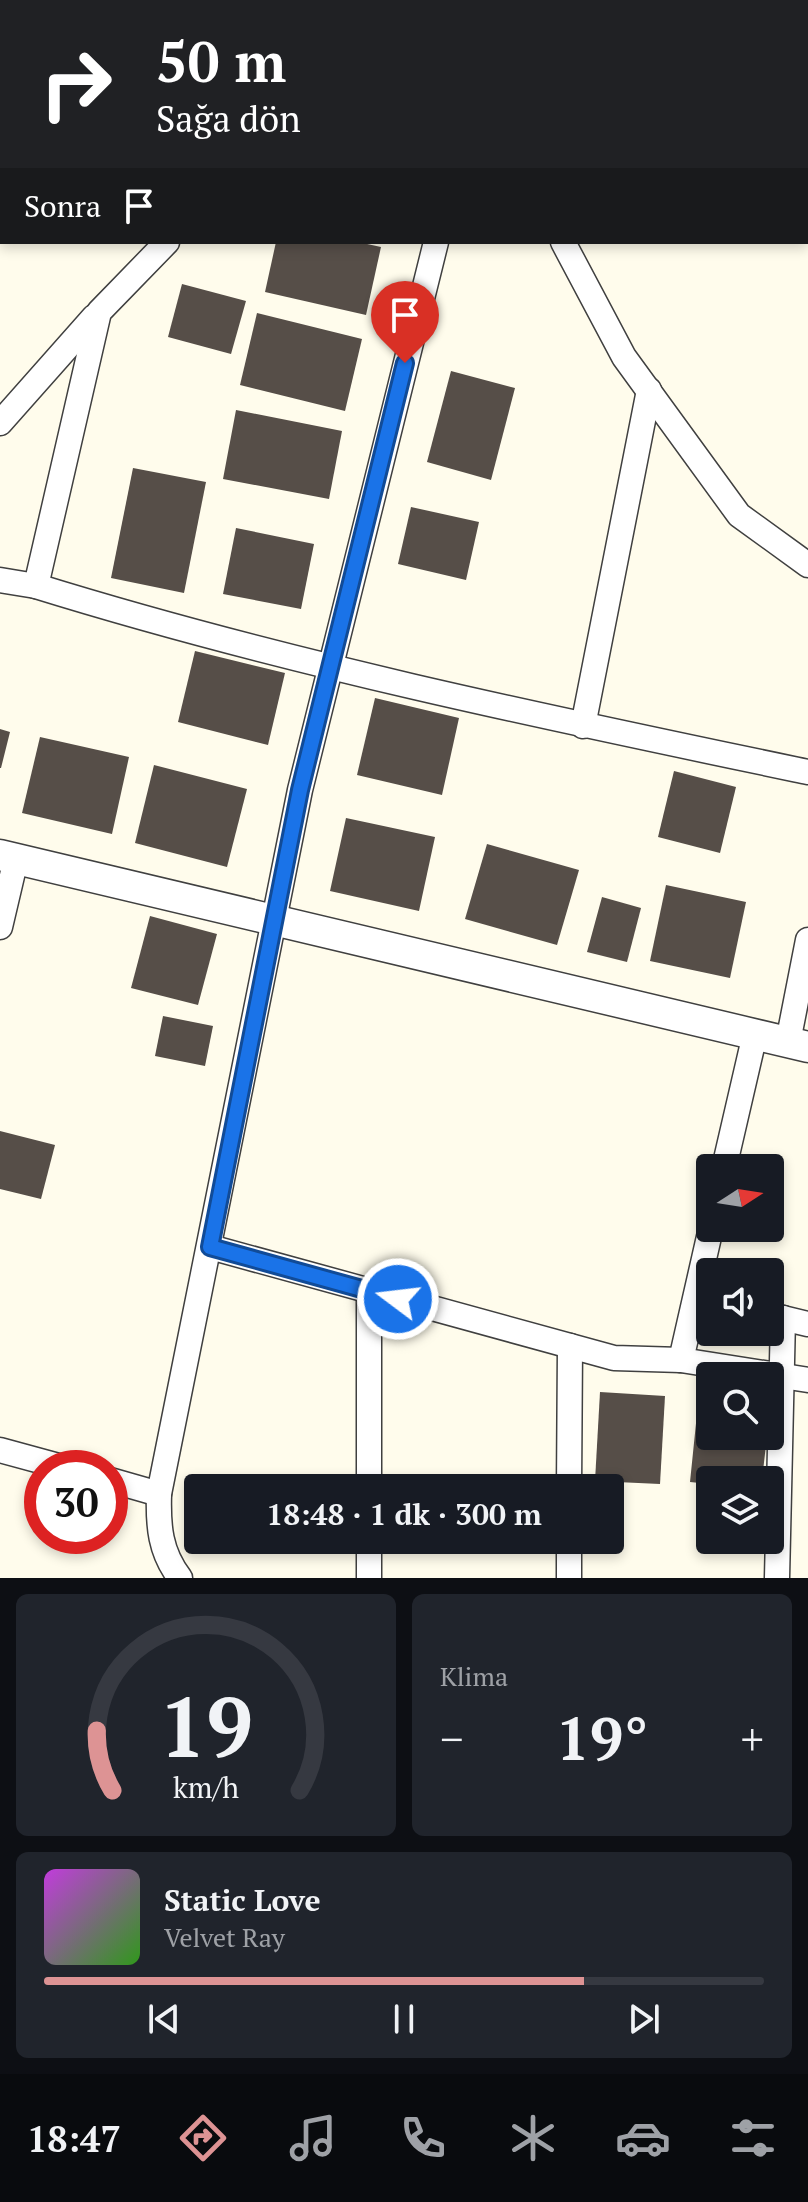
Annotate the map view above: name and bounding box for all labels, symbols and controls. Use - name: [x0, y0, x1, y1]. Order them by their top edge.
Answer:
- text: 50 m: [156, 24, 286, 98]
- icon: right: [24, 32, 128, 136]
- text: Sağa dön: [156, 95, 301, 142]
- icon: arrive: [117, 184, 161, 228]
- text: Sonra: [24, 186, 101, 226]
- pin: [371, 281, 439, 363]
- icon: arrive: [383, 293, 427, 337]
- north arrow: [696, 1154, 784, 1242]
- map controls: [696, 1154, 784, 1554]
- position arrow: [356, 1257, 440, 1341]
- button: sound: [696, 1258, 784, 1346]
- button: search: [696, 1362, 784, 1450]
- speed limit sign: 30: [24, 1450, 128, 1554]
- button: layers: [696, 1466, 784, 1554]
- text: 18:48 · 1 dk · 300 m: [266, 1494, 542, 1534]
- text: Klima: [440, 1659, 508, 1693]
- text: 19: [159, 1671, 253, 1781]
- text: 19°: [556, 1698, 648, 1777]
- text: −: [440, 1709, 463, 1768]
- text: +: [741, 1709, 764, 1768]
- text: km/h: [173, 1768, 239, 1806]
- text: Static Love: [164, 1880, 321, 1920]
- text: Velvet Ray: [164, 1920, 285, 1954]
- icon: previous: [142, 1997, 186, 2041]
- icon: pause: [382, 1997, 426, 2041]
- icon: next: [622, 1997, 666, 2041]
- icon: directions: [175, 2110, 231, 2166]
- icon: music: [285, 2110, 341, 2166]
- icon: phone: [395, 2110, 451, 2166]
- icon: climate: [505, 2110, 561, 2166]
- icon: car: [615, 2110, 671, 2166]
- icon: filters: [725, 2110, 781, 2166]
- text: 18:47: [27, 2115, 121, 2162]

